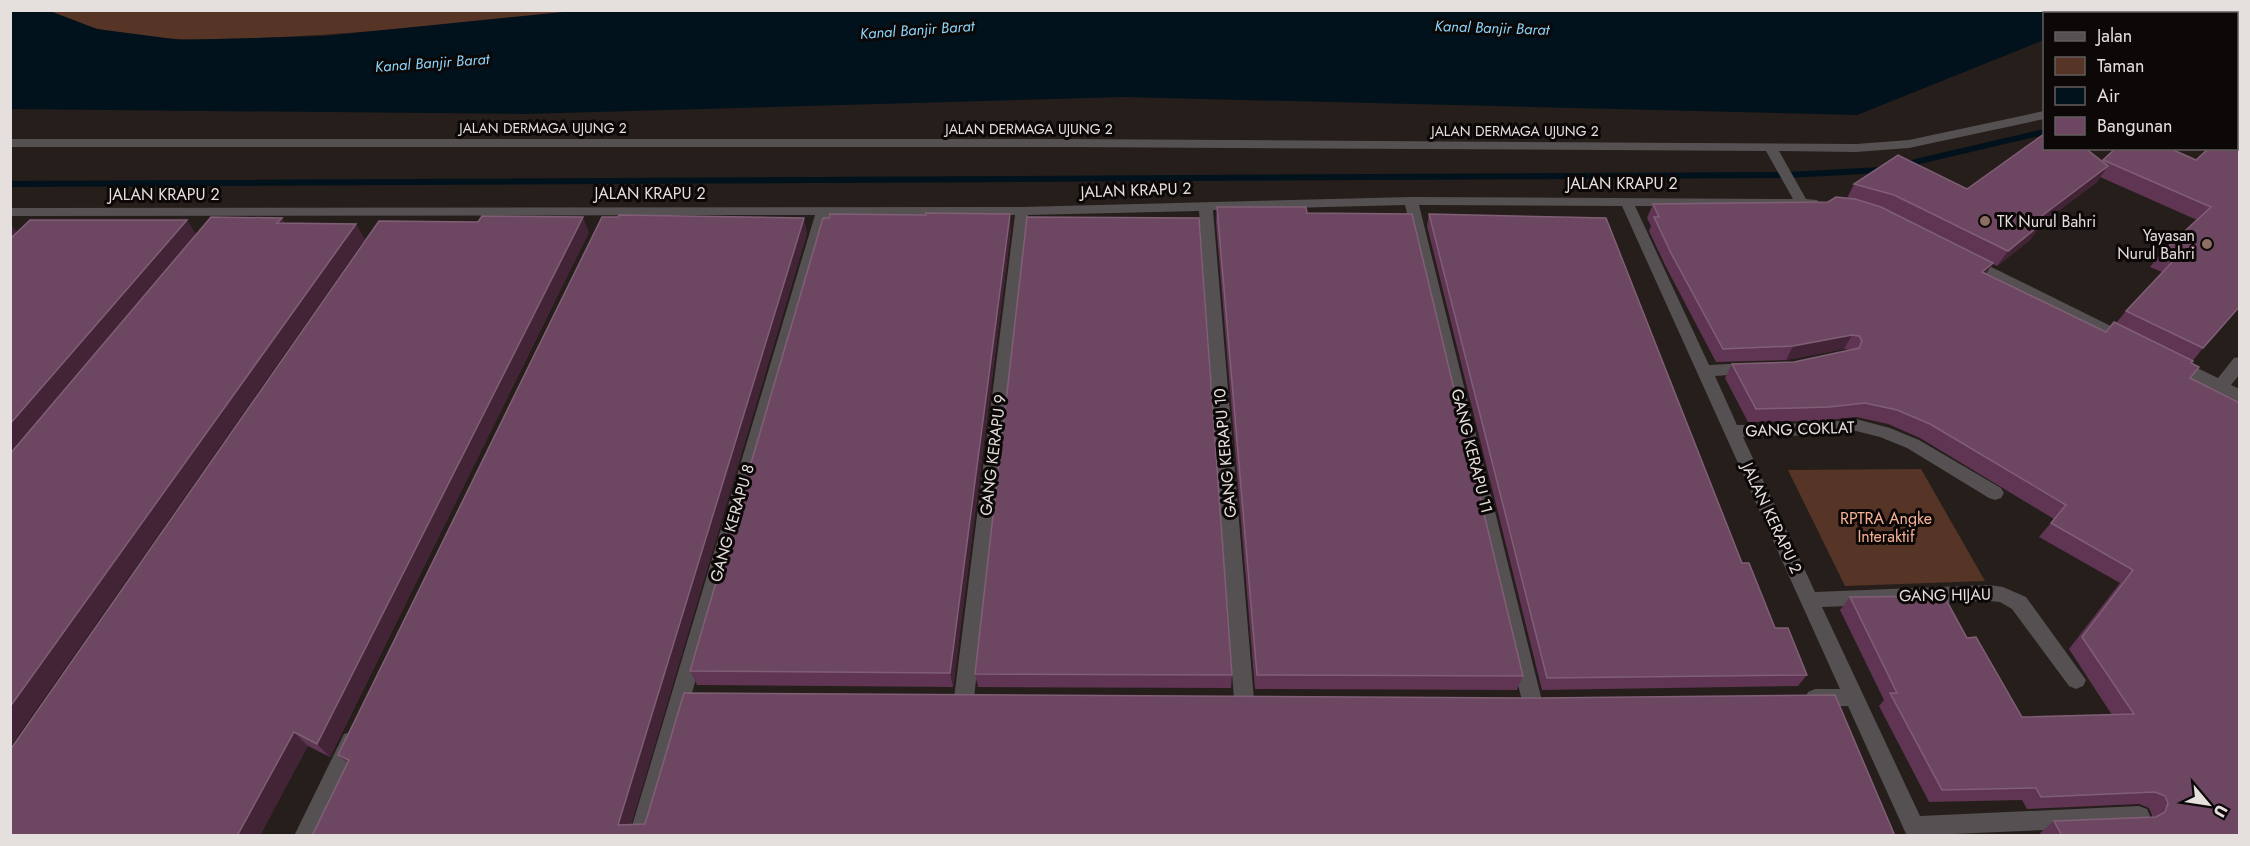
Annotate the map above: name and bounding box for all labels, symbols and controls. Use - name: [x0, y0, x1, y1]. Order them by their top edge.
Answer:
- legend: [2043, 12, 2238, 150]
- water label: Kanal Banjir Barat: [859, 15, 976, 45]
- water label: Kanal Banjir Barat: [1434, 15, 1551, 41]
- text: Jalan: [2095, 23, 2132, 49]
- water label: Kanal Banjir Barat: [374, 48, 491, 78]
- text: Taman: [2097, 53, 2144, 79]
- text: Air: [2097, 83, 2121, 109]
- text: Bangunan: [2097, 113, 2172, 139]
- street label: JALAN DERMAGA UJUNG 2: [457, 118, 627, 138]
- street label: JALAN DERMAGA UJUNG 2: [943, 119, 1113, 139]
- street label: JALAN DERMAGA UJUNG 2: [1429, 121, 1599, 141]
- street label: JALAN KRAPU 2: [1564, 172, 1678, 195]
- street label: JALAN KRAPU 2: [1078, 177, 1192, 204]
- street label: JALAN KRAPU 2: [592, 182, 706, 205]
- street label: JALAN KRAPU 2: [106, 183, 220, 206]
- place label: TK Nurul Bahri: [1997, 210, 2096, 233]
- marker: TK Nurul Bahri: [1978, 214, 1992, 228]
- place label: Yayasan Nurul Bahri: [2117, 224, 2195, 265]
- marker: Yayasan Nurul Bahri: [2200, 237, 2214, 251]
- street label: GANG KERAPU 11: [1445, 386, 1499, 516]
- street label: GANG KERAPU 10: [1208, 387, 1242, 519]
- street label: GANG KERAPU 9: [974, 393, 1012, 517]
- street label: GANG COKLAT: [1745, 416, 1856, 442]
- street label: JALAN KERAPU 2: [1735, 457, 1808, 577]
- street label: GANG KERAPU 8: [704, 461, 760, 585]
- park label: RPTRA Angke Interaktif: [1840, 507, 1932, 548]
- street label: GANG HIJAU: [1899, 583, 1991, 607]
- north arrow: [2178, 774, 2238, 834]
- text: U: [2208, 801, 2233, 822]

